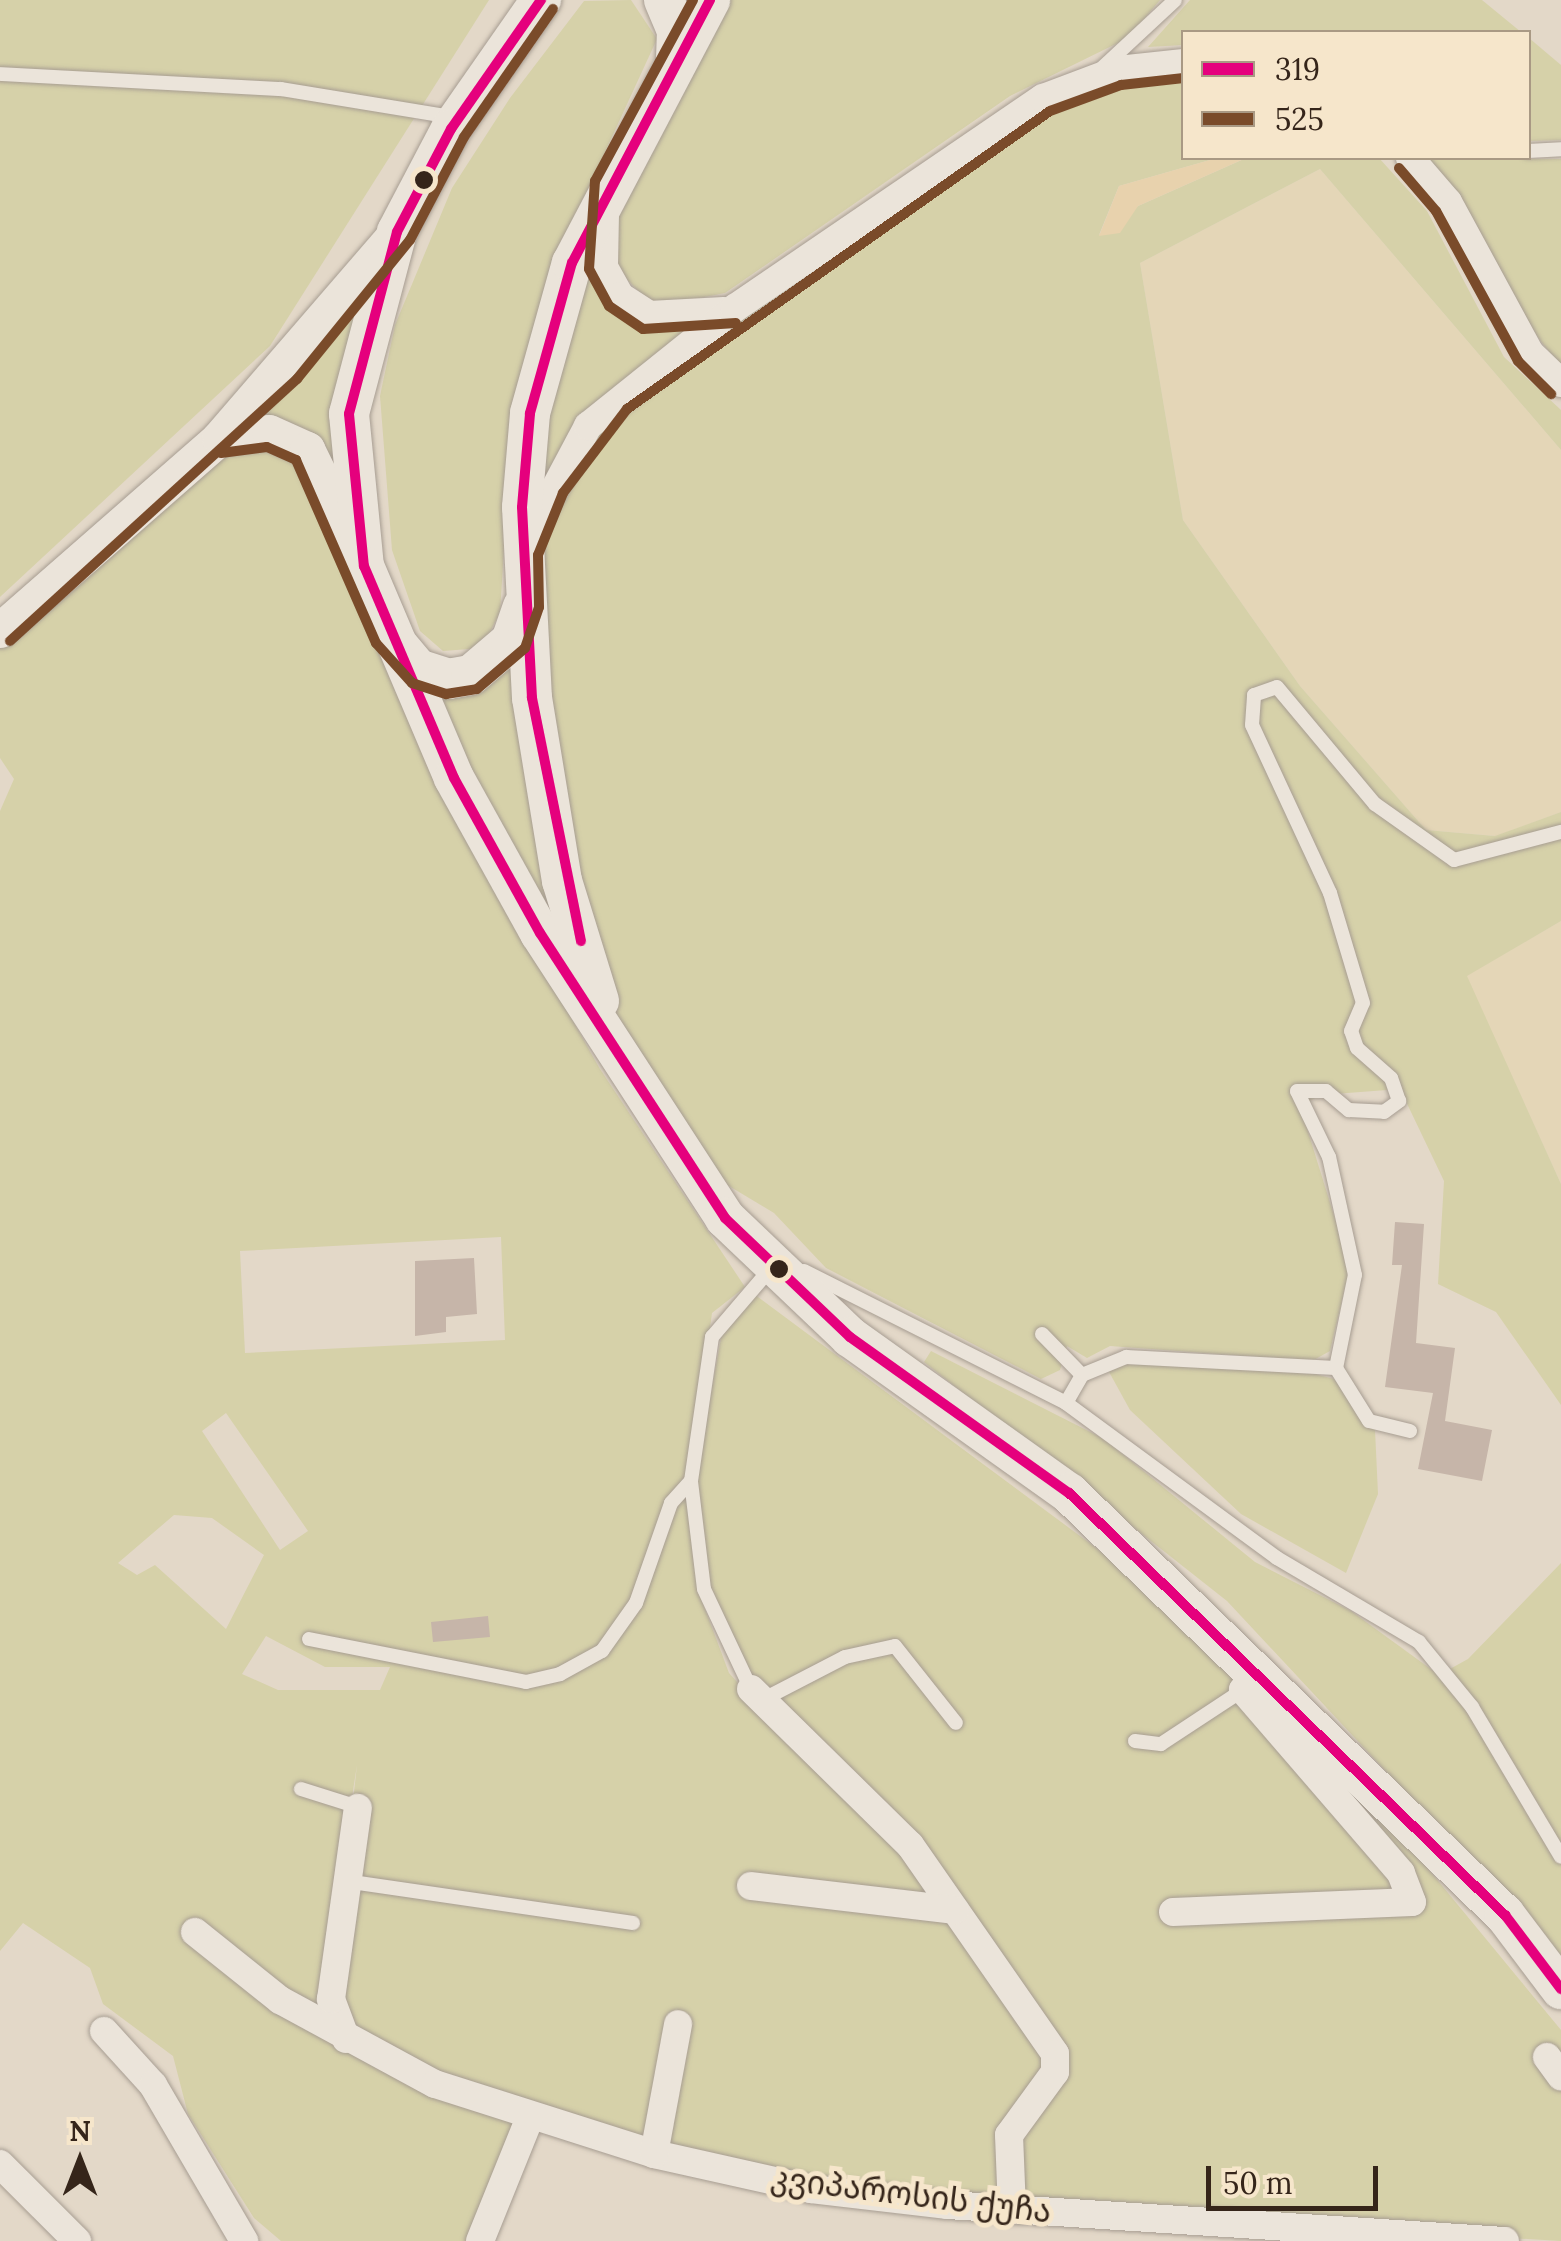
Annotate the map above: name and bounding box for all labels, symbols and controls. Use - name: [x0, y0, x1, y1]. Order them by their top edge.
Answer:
- legend: [1181, 30, 1531, 160]
- text: 319: [1275, 50, 1320, 88]
- text: 525: [1275, 100, 1324, 138]
- unlabelled marker: [414, 170, 434, 190]
- unlabelled marker: [769, 1259, 789, 1279]
- north arrow: [30, 2111, 130, 2211]
- text: N: [69, 2113, 91, 2149]
- scale bar: [1211, 2146, 1384, 2208]
- street label: კვიპაროსის ქუჩა: [769, 2159, 1053, 2231]
- text: 50 m: [1223, 2164, 1293, 2202]

